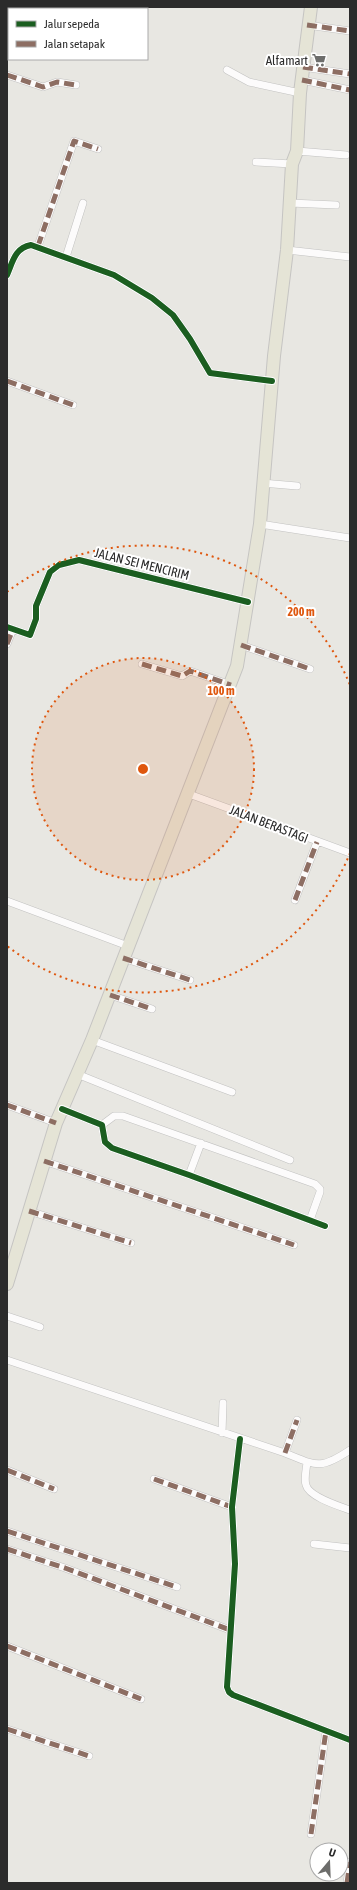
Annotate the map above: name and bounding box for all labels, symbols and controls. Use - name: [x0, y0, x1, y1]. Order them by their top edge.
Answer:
- legend: [8, 8, 148, 60]
- text: Jalur sepeda: [44, 17, 100, 31]
- text: Jalan setapak: [44, 37, 106, 51]
- supermarket icon: Alfamart: [311, 52, 327, 68]
- place label: Alfamart: [266, 53, 308, 68]
- street label: JALAN SEI MENCIRIM: [93, 545, 191, 583]
- text: 200 m: [287, 605, 315, 619]
- text: 100 m: [207, 684, 235, 698]
- centre of rings: [136, 762, 150, 776]
- street label: JALAN BERASTAGI: [227, 802, 311, 846]
- north arrow: [309, 1842, 349, 1882]
- text: U: [327, 1846, 337, 1859]

